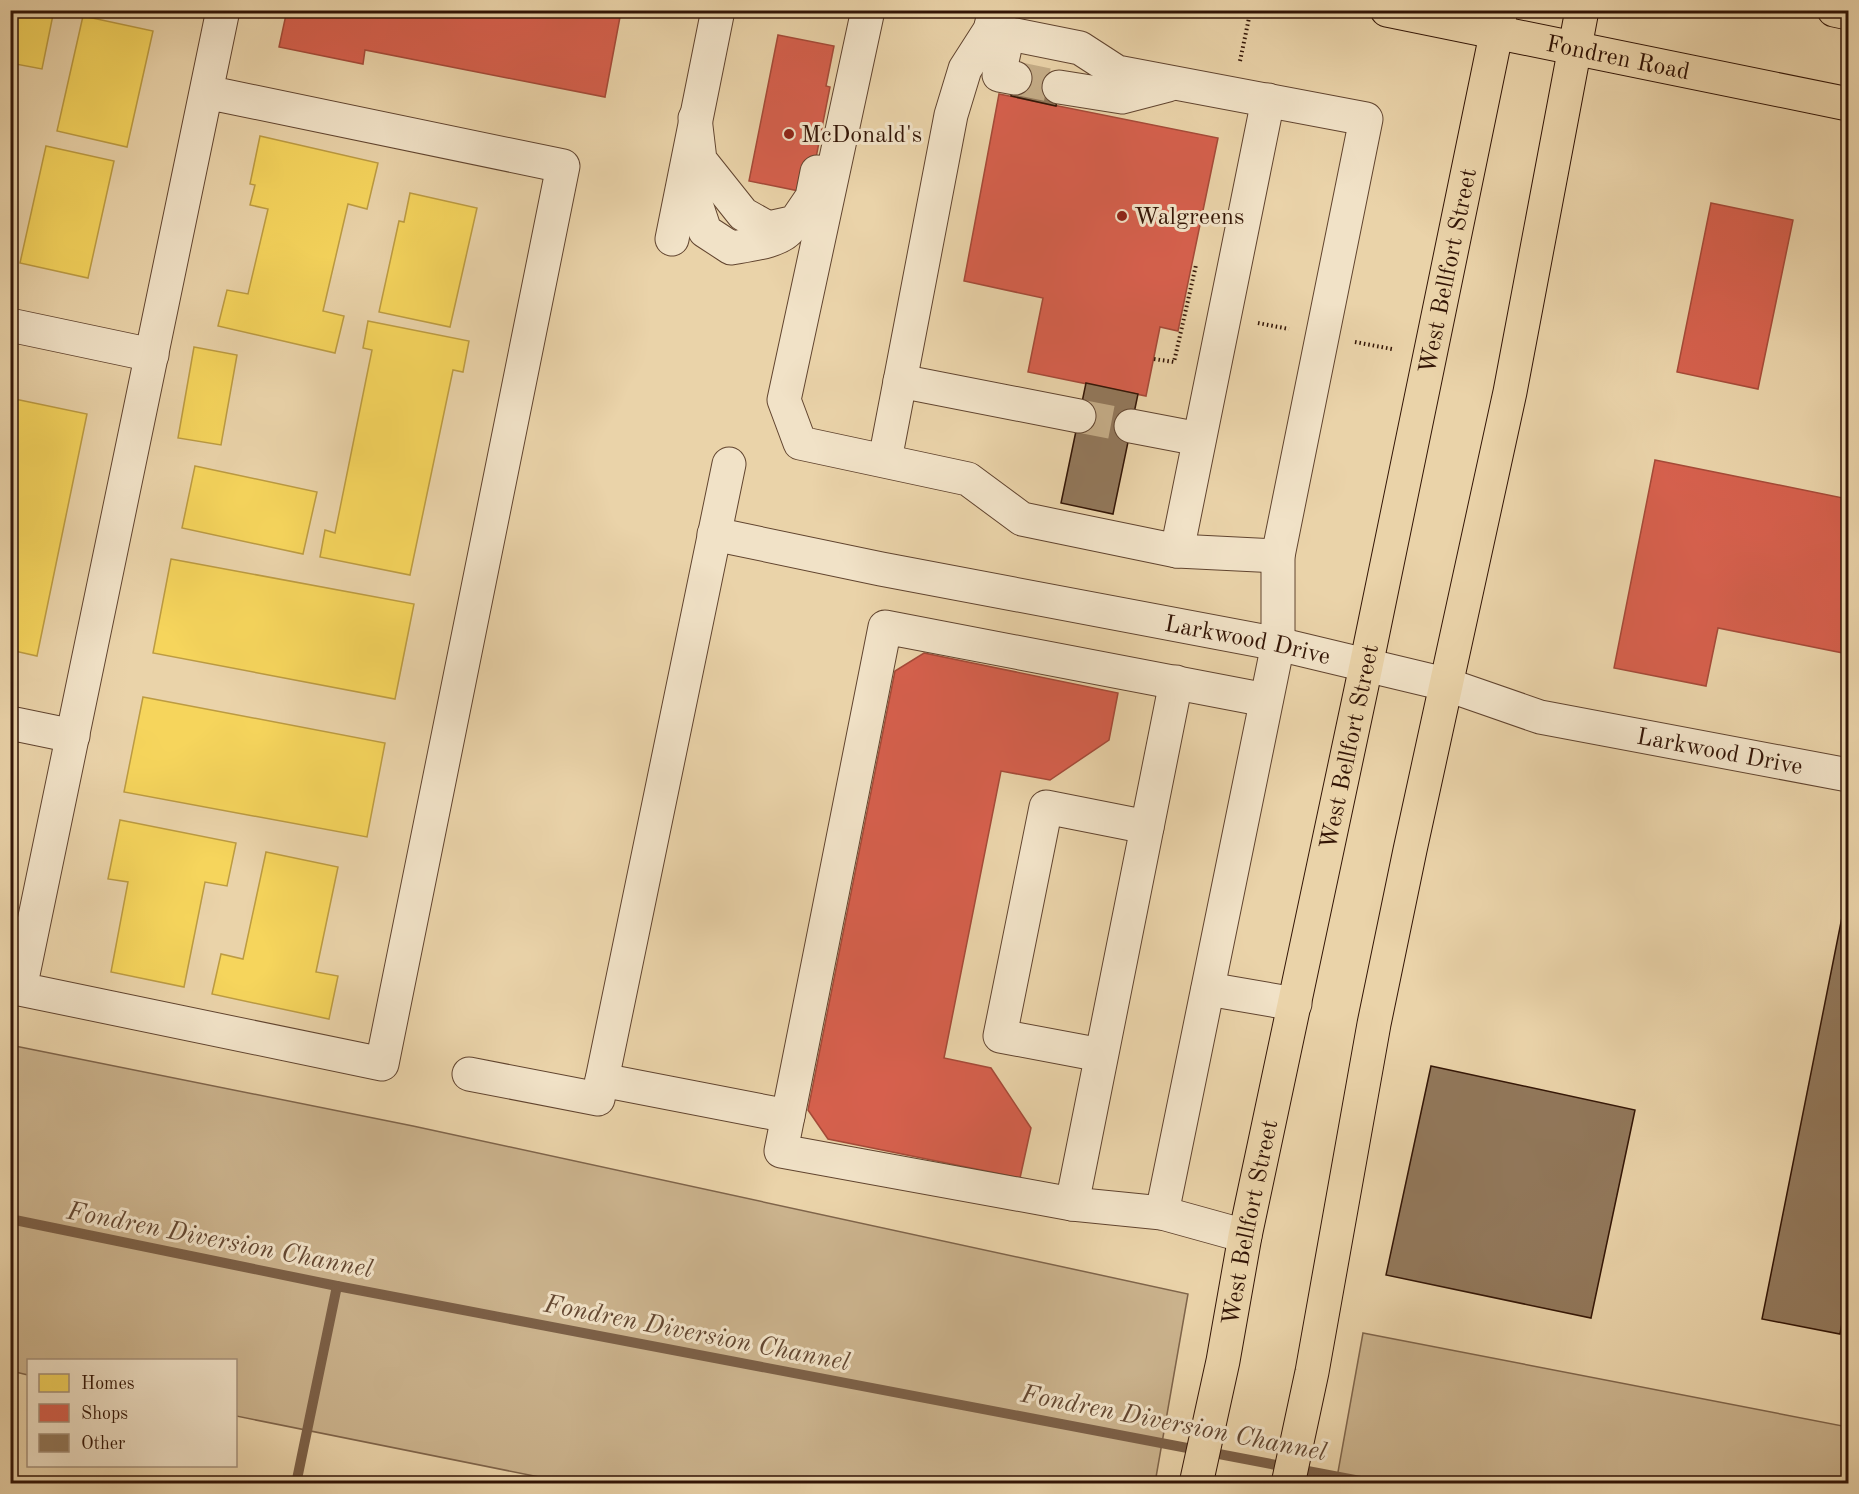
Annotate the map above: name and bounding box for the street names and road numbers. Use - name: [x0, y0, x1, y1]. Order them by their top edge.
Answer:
- street label: Fondren Road: [1544, 33, 1692, 85]
- street label: West Bellfort Street: [1416, 166, 1482, 376]
- street label: Larkwood Drive: [1162, 613, 1332, 670]
- street label: West Bellfort Street: [1317, 643, 1384, 852]
- street label: Larkwood Drive: [1634, 725, 1805, 780]
- street label: West Bellfort Street: [1219, 1118, 1283, 1327]

